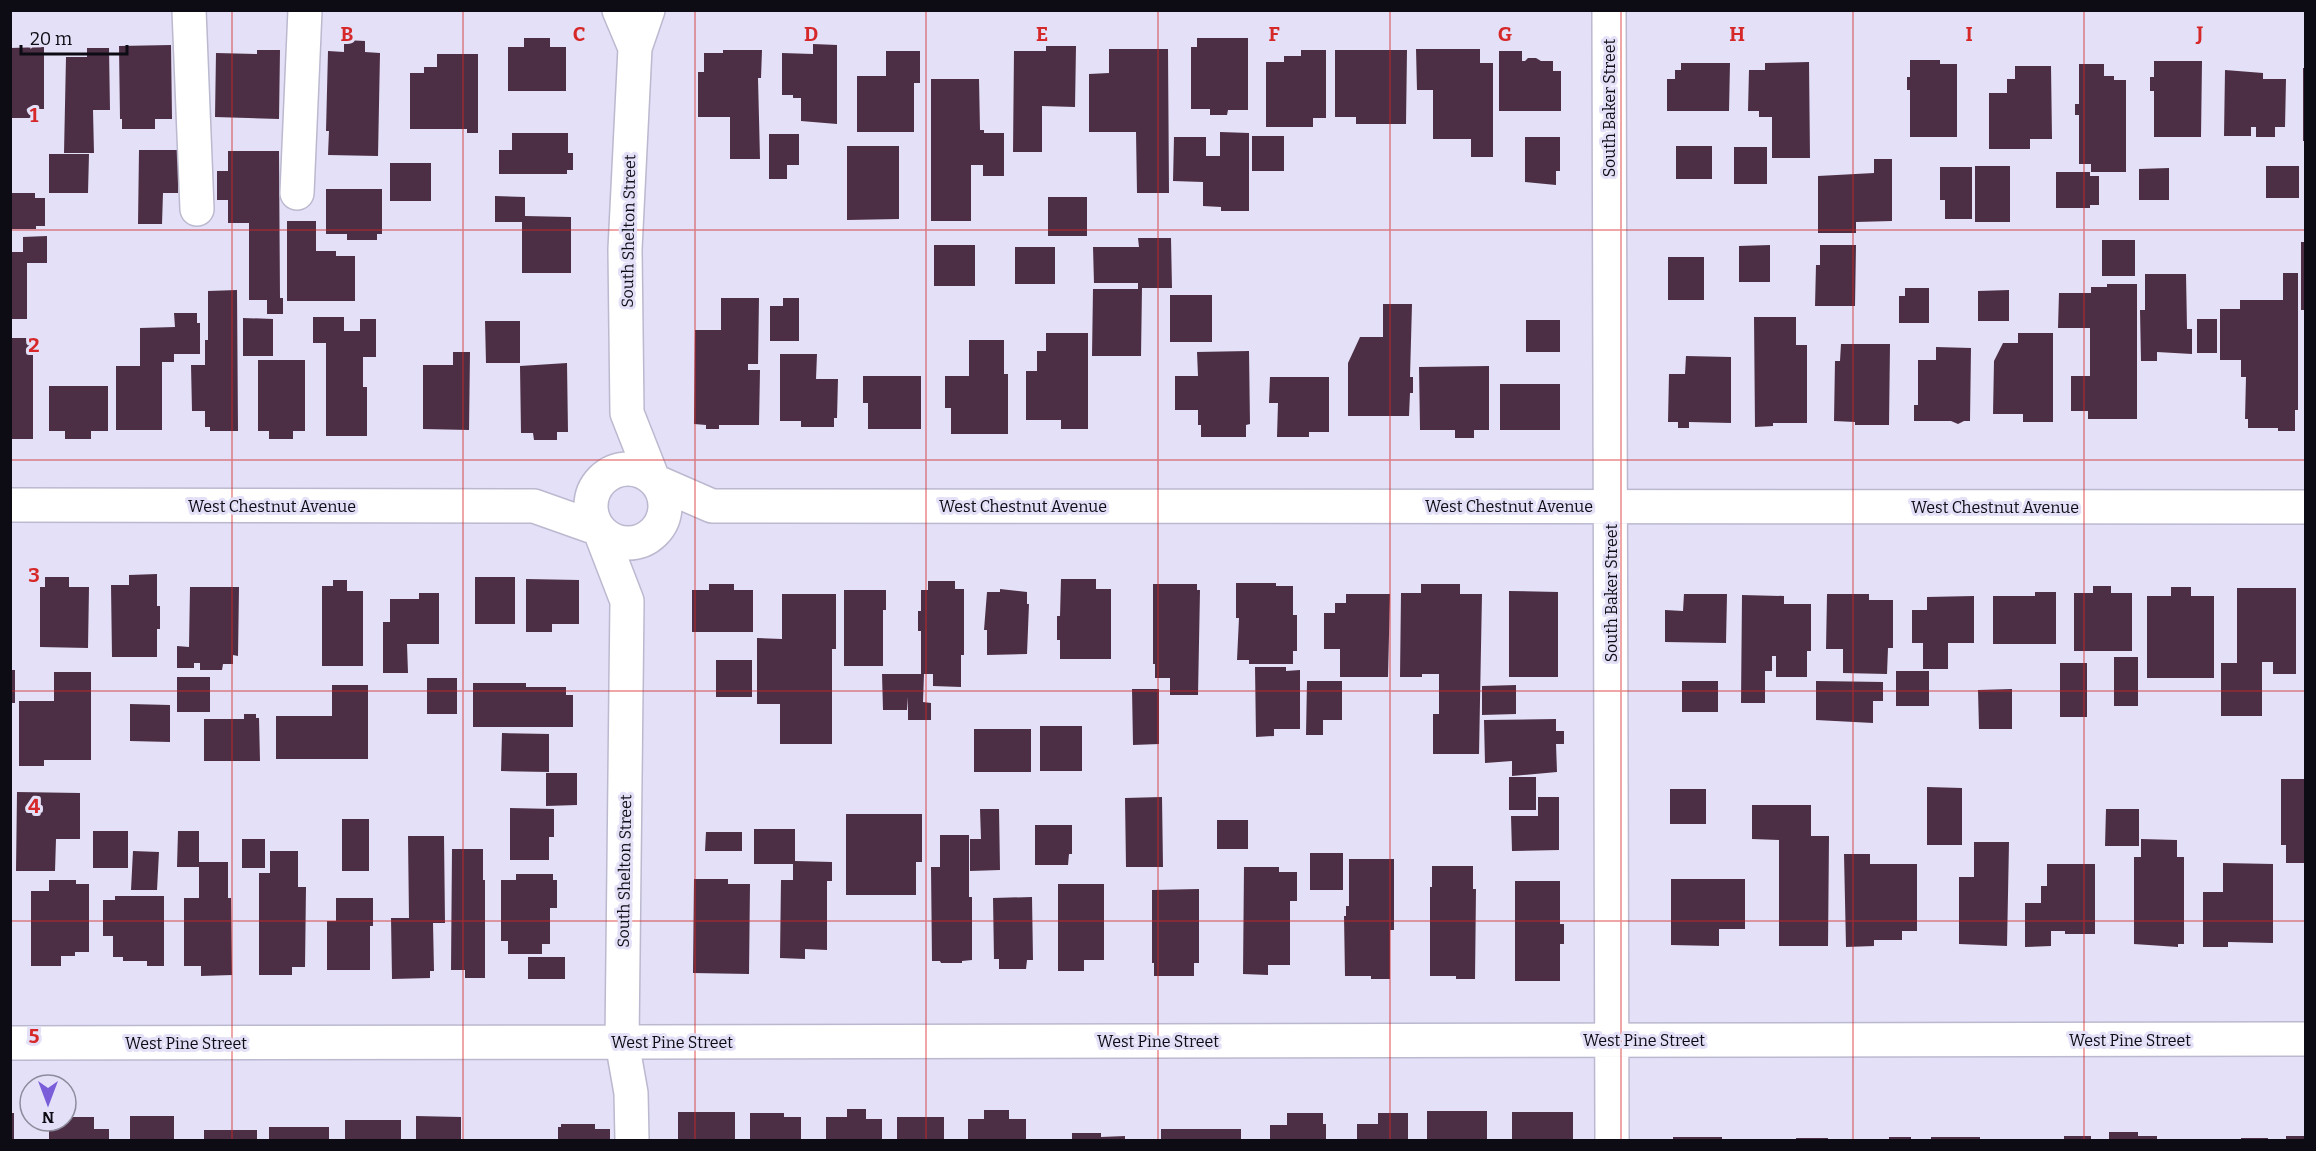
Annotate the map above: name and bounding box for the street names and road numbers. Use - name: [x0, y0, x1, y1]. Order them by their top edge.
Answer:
- street label: South Baker Street: [1600, 38, 1619, 177]
- street label: South Shelton Street: [618, 154, 639, 308]
- street label: West Chestnut Avenue: [188, 497, 356, 516]
- street label: West Chestnut Avenue: [939, 497, 1107, 516]
- street label: West Chestnut Avenue: [1425, 497, 1593, 516]
- street label: West Chestnut Avenue: [1911, 498, 2079, 517]
- street label: South Baker Street: [1602, 523, 1621, 662]
- street label: South Shelton Street: [614, 794, 635, 948]
- street label: West Pine Street: [1583, 1031, 1705, 1050]
- street label: West Pine Street: [2069, 1031, 2191, 1050]
- street label: West Pine Street: [1097, 1032, 1219, 1051]
- street label: West Pine Street: [611, 1033, 733, 1052]
- street label: West Pine Street: [125, 1034, 247, 1053]

